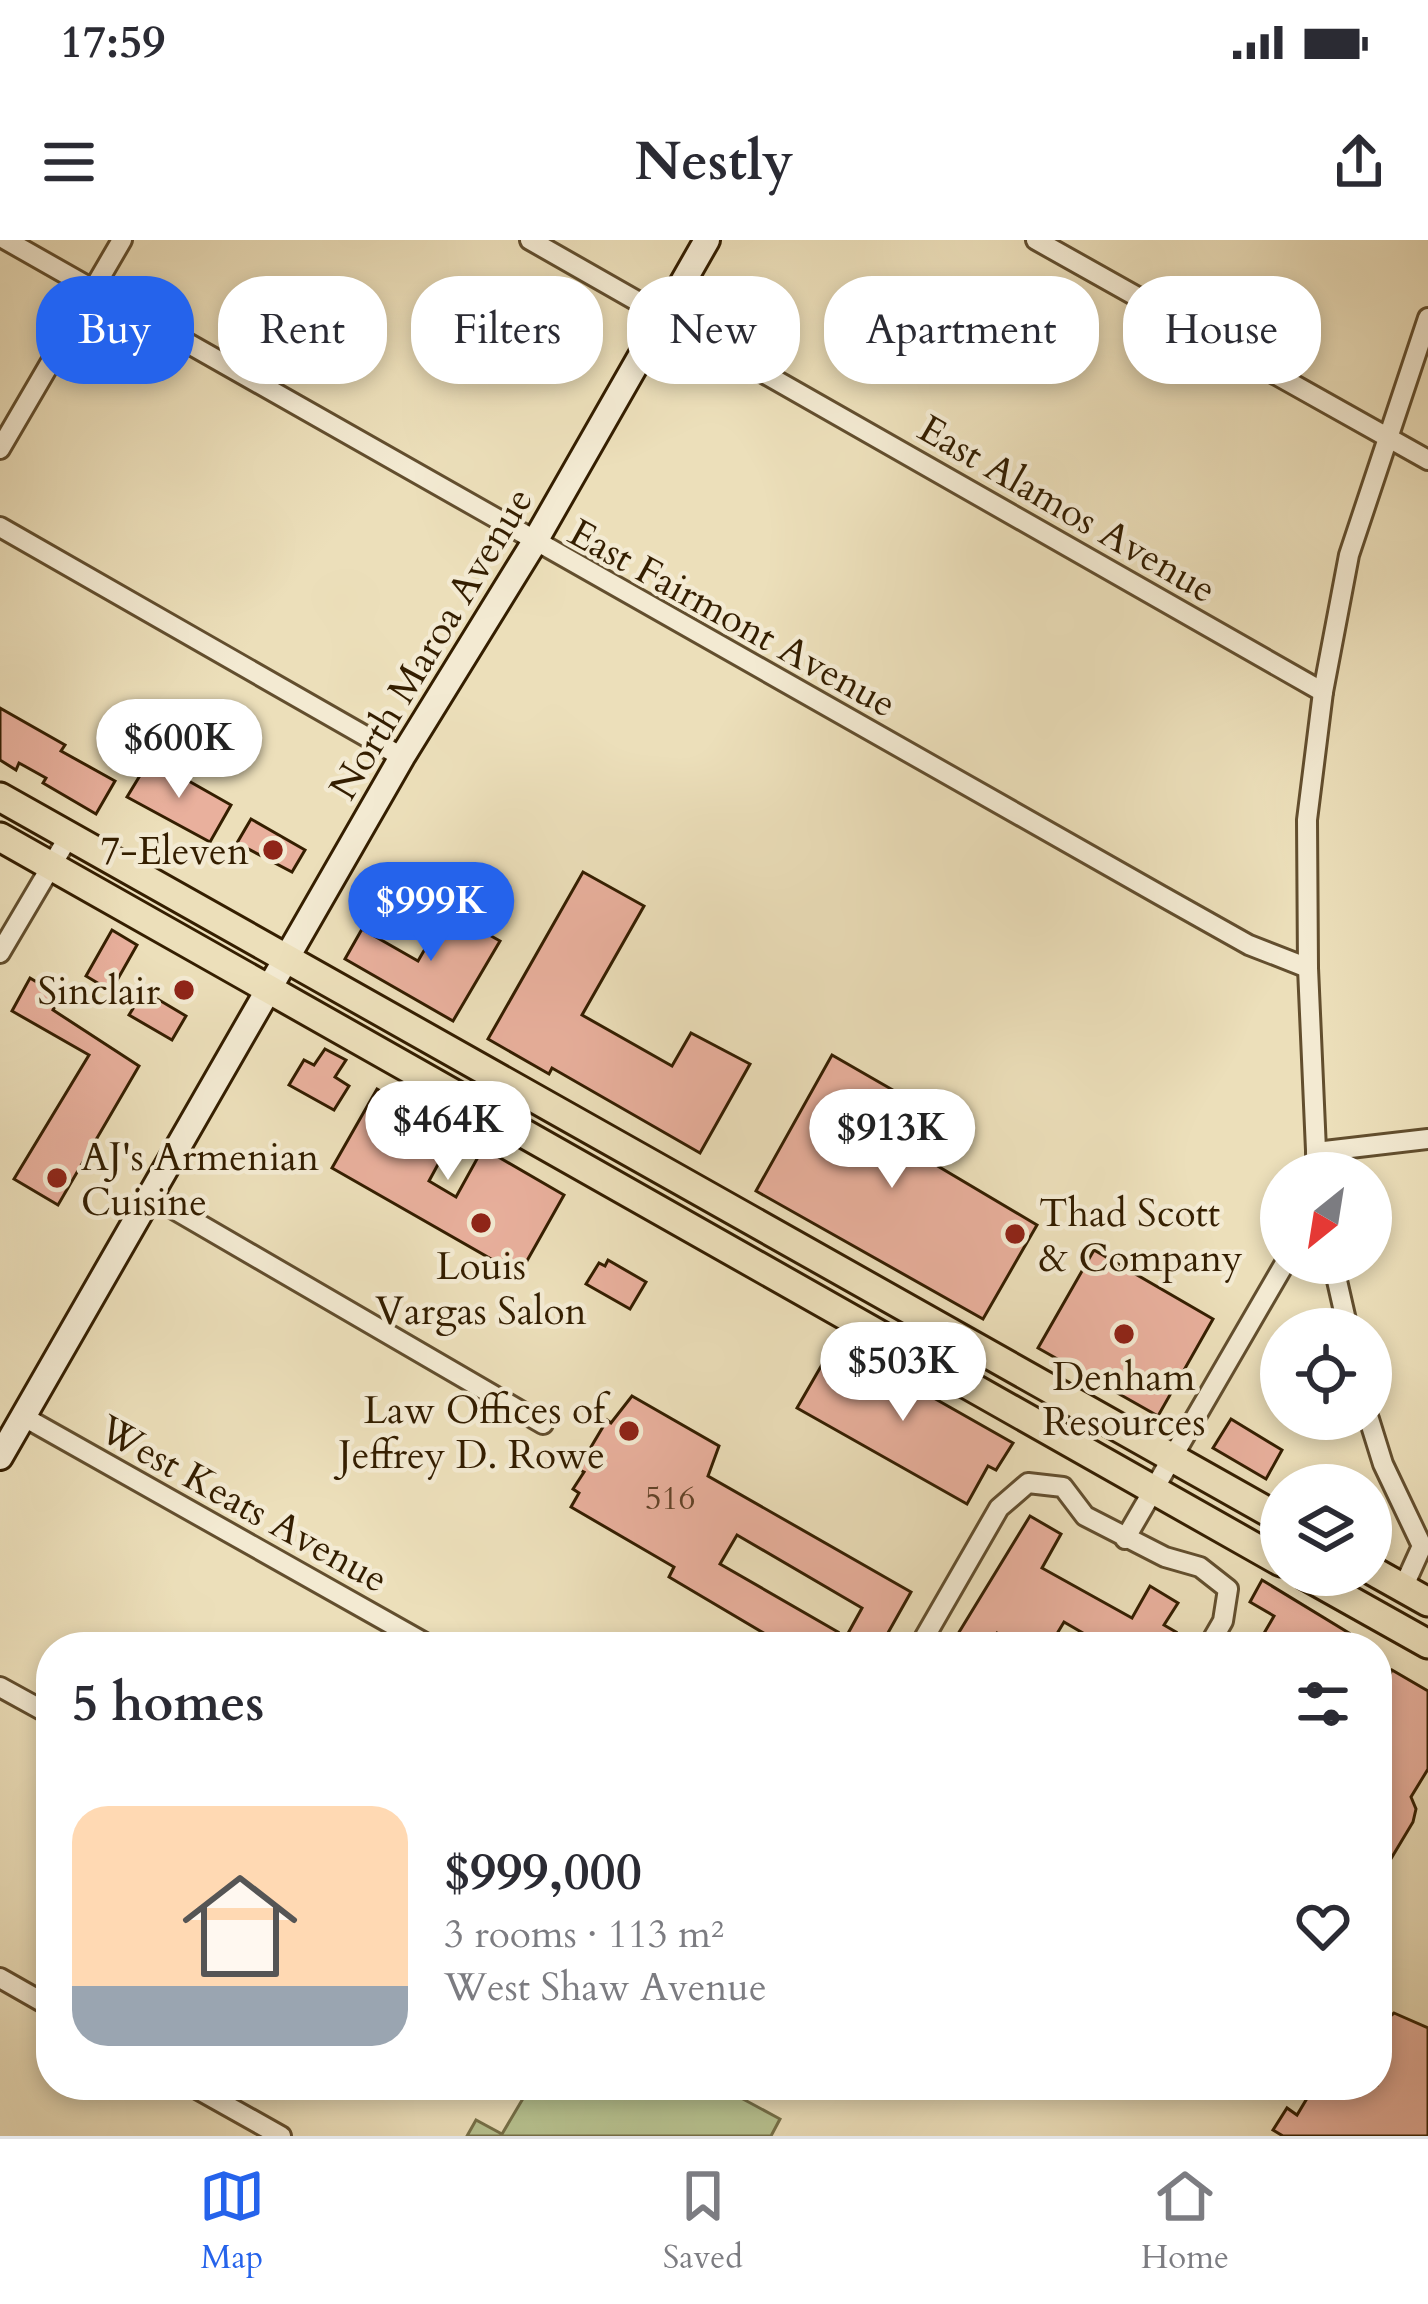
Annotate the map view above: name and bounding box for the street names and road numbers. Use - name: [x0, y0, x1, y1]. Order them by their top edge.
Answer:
- street label: East Alamos Avenue: [909, 403, 1226, 616]
- street label: North Maroa Avenue: [317, 478, 546, 810]
- street label: East Fairmont Avenue: [559, 506, 905, 730]
- street label: West Keats Avenue: [89, 1402, 397, 1606]

